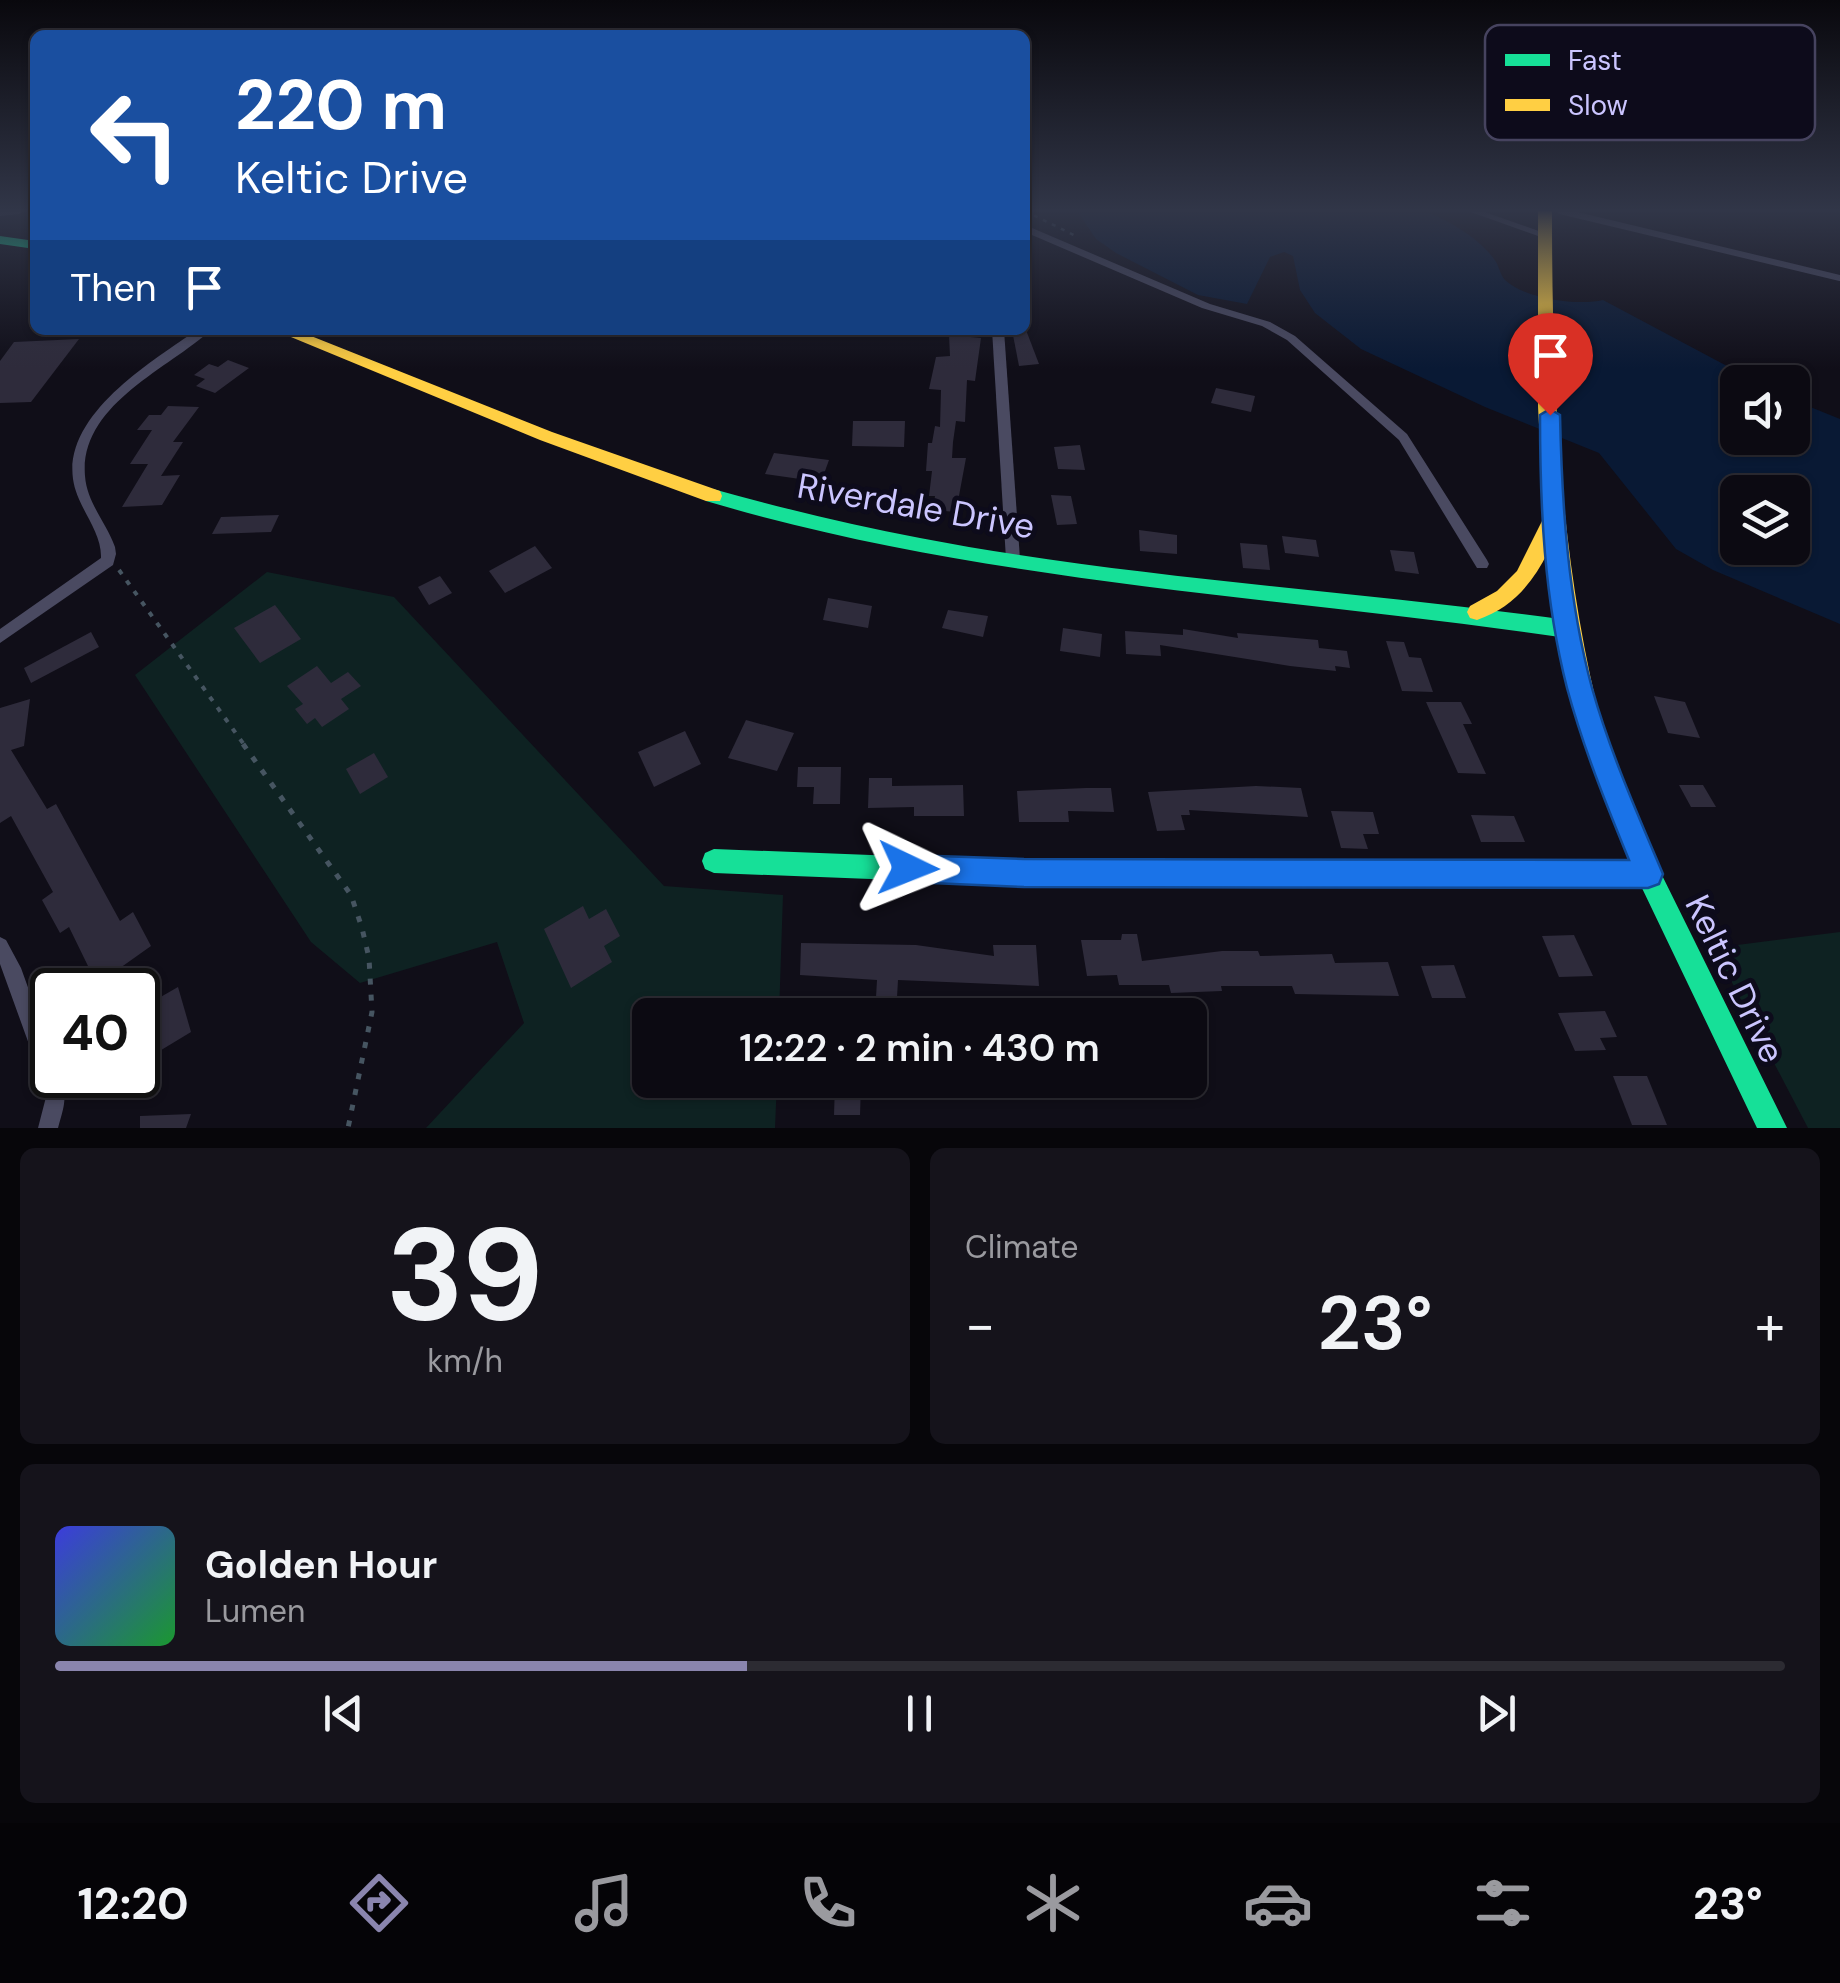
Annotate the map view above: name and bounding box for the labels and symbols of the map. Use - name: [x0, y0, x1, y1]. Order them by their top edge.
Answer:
- legend: [1485, 25, 1815, 140]
- text: Fast: [1568, 42, 1622, 79]
- text: Slow: [1568, 87, 1628, 124]
- pin: [1508, 313, 1593, 416]
- street label: Riverdale Drive: [794, 463, 1038, 549]
- position arrow: [856, 816, 960, 920]
- street label: Keltic Drive: [1675, 887, 1795, 1071]
- speed limit sign: 40: [30, 968, 160, 1098]

